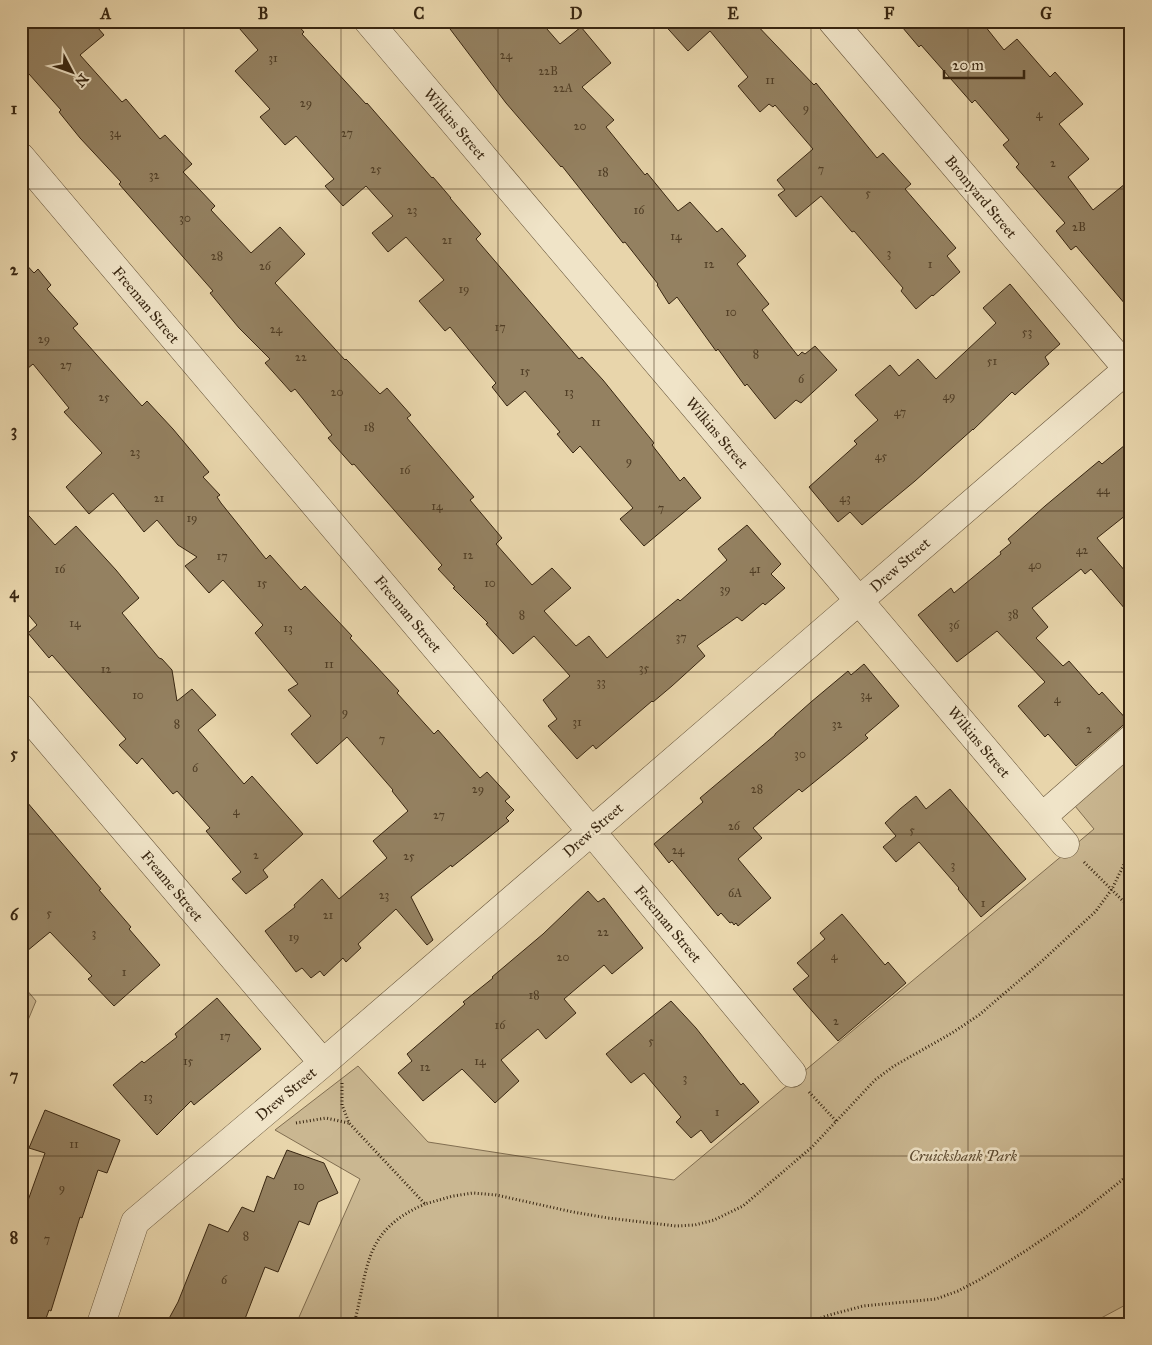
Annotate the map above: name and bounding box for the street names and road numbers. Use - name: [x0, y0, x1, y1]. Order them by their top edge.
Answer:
- street label: Wilkins Street: [420, 85, 490, 164]
- street label: Bromyard Street: [941, 152, 1021, 242]
- street label: Freeman Street: [109, 263, 184, 348]
- street label: Wilkins Street: [682, 394, 752, 473]
- street label: Drew Street: [866, 534, 934, 596]
- street label: Freeman Street: [371, 572, 446, 657]
- street label: Wilkins Street: [944, 703, 1014, 782]
- street label: Drew Street: [559, 799, 627, 861]
- street label: Freame Street: [137, 847, 207, 926]
- street label: Freeman Street: [631, 882, 706, 967]
- street label: Drew Street: [252, 1063, 321, 1125]

